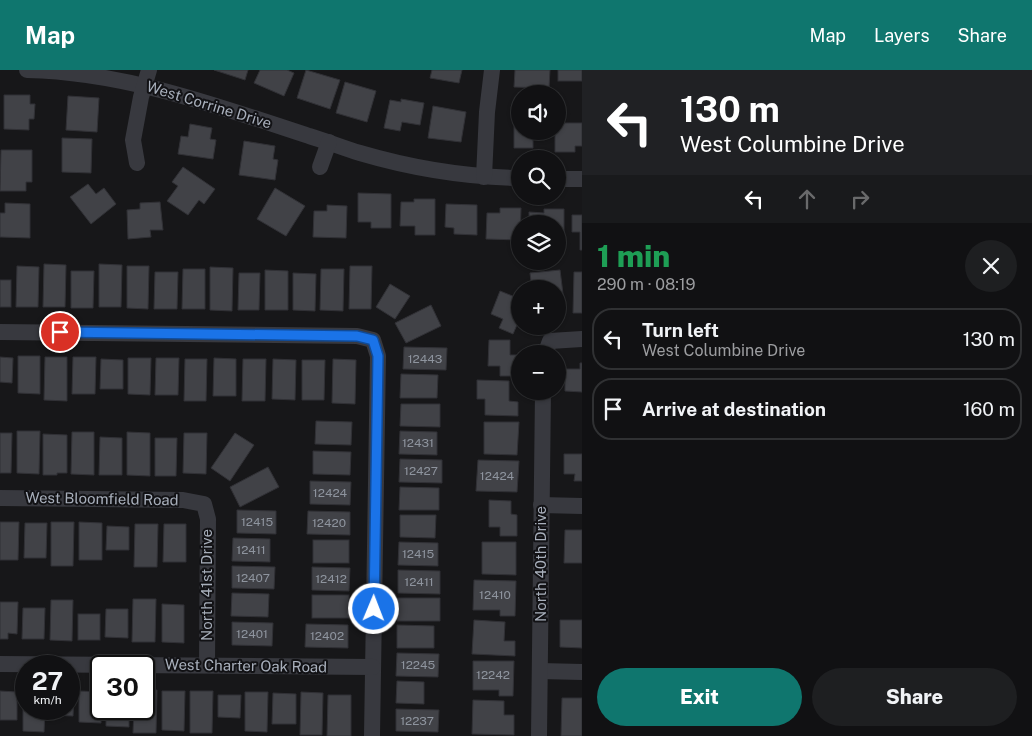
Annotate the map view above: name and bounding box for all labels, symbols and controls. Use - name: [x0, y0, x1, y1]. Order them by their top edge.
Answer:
- text: Map: [25, 21, 75, 49]
- text: Map: [810, 25, 846, 46]
- text: Layers: [874, 25, 930, 46]
- text: Share: [958, 25, 1007, 46]
- street label: West Corrine Drive: [145, 77, 274, 132]
- map controls: [511, 85, 566, 400]
- button: sound: [511, 85, 566, 140]
- text: 130 m: [680, 89, 780, 130]
- icon: left: [597, 90, 662, 155]
- text: West Columbine Drive: [680, 131, 905, 157]
- button: search: [511, 150, 566, 205]
- icon: left: [740, 185, 768, 213]
- icon: ahead: [793, 185, 821, 213]
- icon: right: [846, 185, 874, 213]
- button: layers: [511, 215, 566, 270]
- text: 1 min: [597, 238, 670, 274]
- button: close: [965, 240, 1017, 292]
- text: 290 m · 08:19: [597, 275, 695, 294]
- button: +: [511, 280, 566, 335]
- pin: [39, 311, 81, 353]
- icon: arrive: [46, 318, 74, 346]
- text: Turn left: [642, 319, 719, 341]
- icon: left: [599, 325, 627, 353]
- text: 130 m: [963, 328, 1015, 350]
- text: West Columbine Drive: [642, 341, 805, 360]
- button: −: [511, 345, 566, 400]
- house number: 12443: [408, 352, 442, 366]
- icon: arrive: [599, 395, 627, 423]
- text: Arrive at destination: [642, 398, 826, 420]
- text: 160 m: [963, 398, 1015, 420]
- house number: 12431: [402, 436, 434, 450]
- house number: 12427: [404, 464, 438, 478]
- house number: 12424: [480, 469, 515, 483]
- house number: 12424: [313, 486, 348, 500]
- street label: West Bloomfield Road: [25, 489, 179, 508]
- street label: North 40th Drive: [532, 506, 549, 622]
- house number: 12415: [241, 515, 273, 529]
- house number: 12420: [312, 516, 346, 530]
- street label: North 41st Drive: [198, 529, 215, 641]
- house number: 12411: [236, 543, 266, 557]
- house number: 12415: [402, 547, 434, 561]
- house number: 12407: [236, 571, 270, 585]
- house number: 12412: [315, 572, 347, 586]
- house number: 12411: [404, 575, 434, 589]
- position arrow: [347, 582, 399, 634]
- house number: 12410: [479, 588, 511, 602]
- house number: 12401: [236, 627, 268, 641]
- house number: 12402: [310, 629, 344, 643]
- speed limit sign: 30: [90, 655, 155, 720]
- street label: West Charter Oak Road: [165, 656, 327, 675]
- house number: 12245: [401, 658, 435, 672]
- text: 27: [32, 666, 63, 696]
- house number: 12242: [476, 668, 510, 682]
- button: Exit: [597, 668, 802, 726]
- button: Share: [812, 668, 1017, 726]
- text: km/h: [33, 693, 62, 707]
- house number: 12237: [400, 714, 434, 728]

